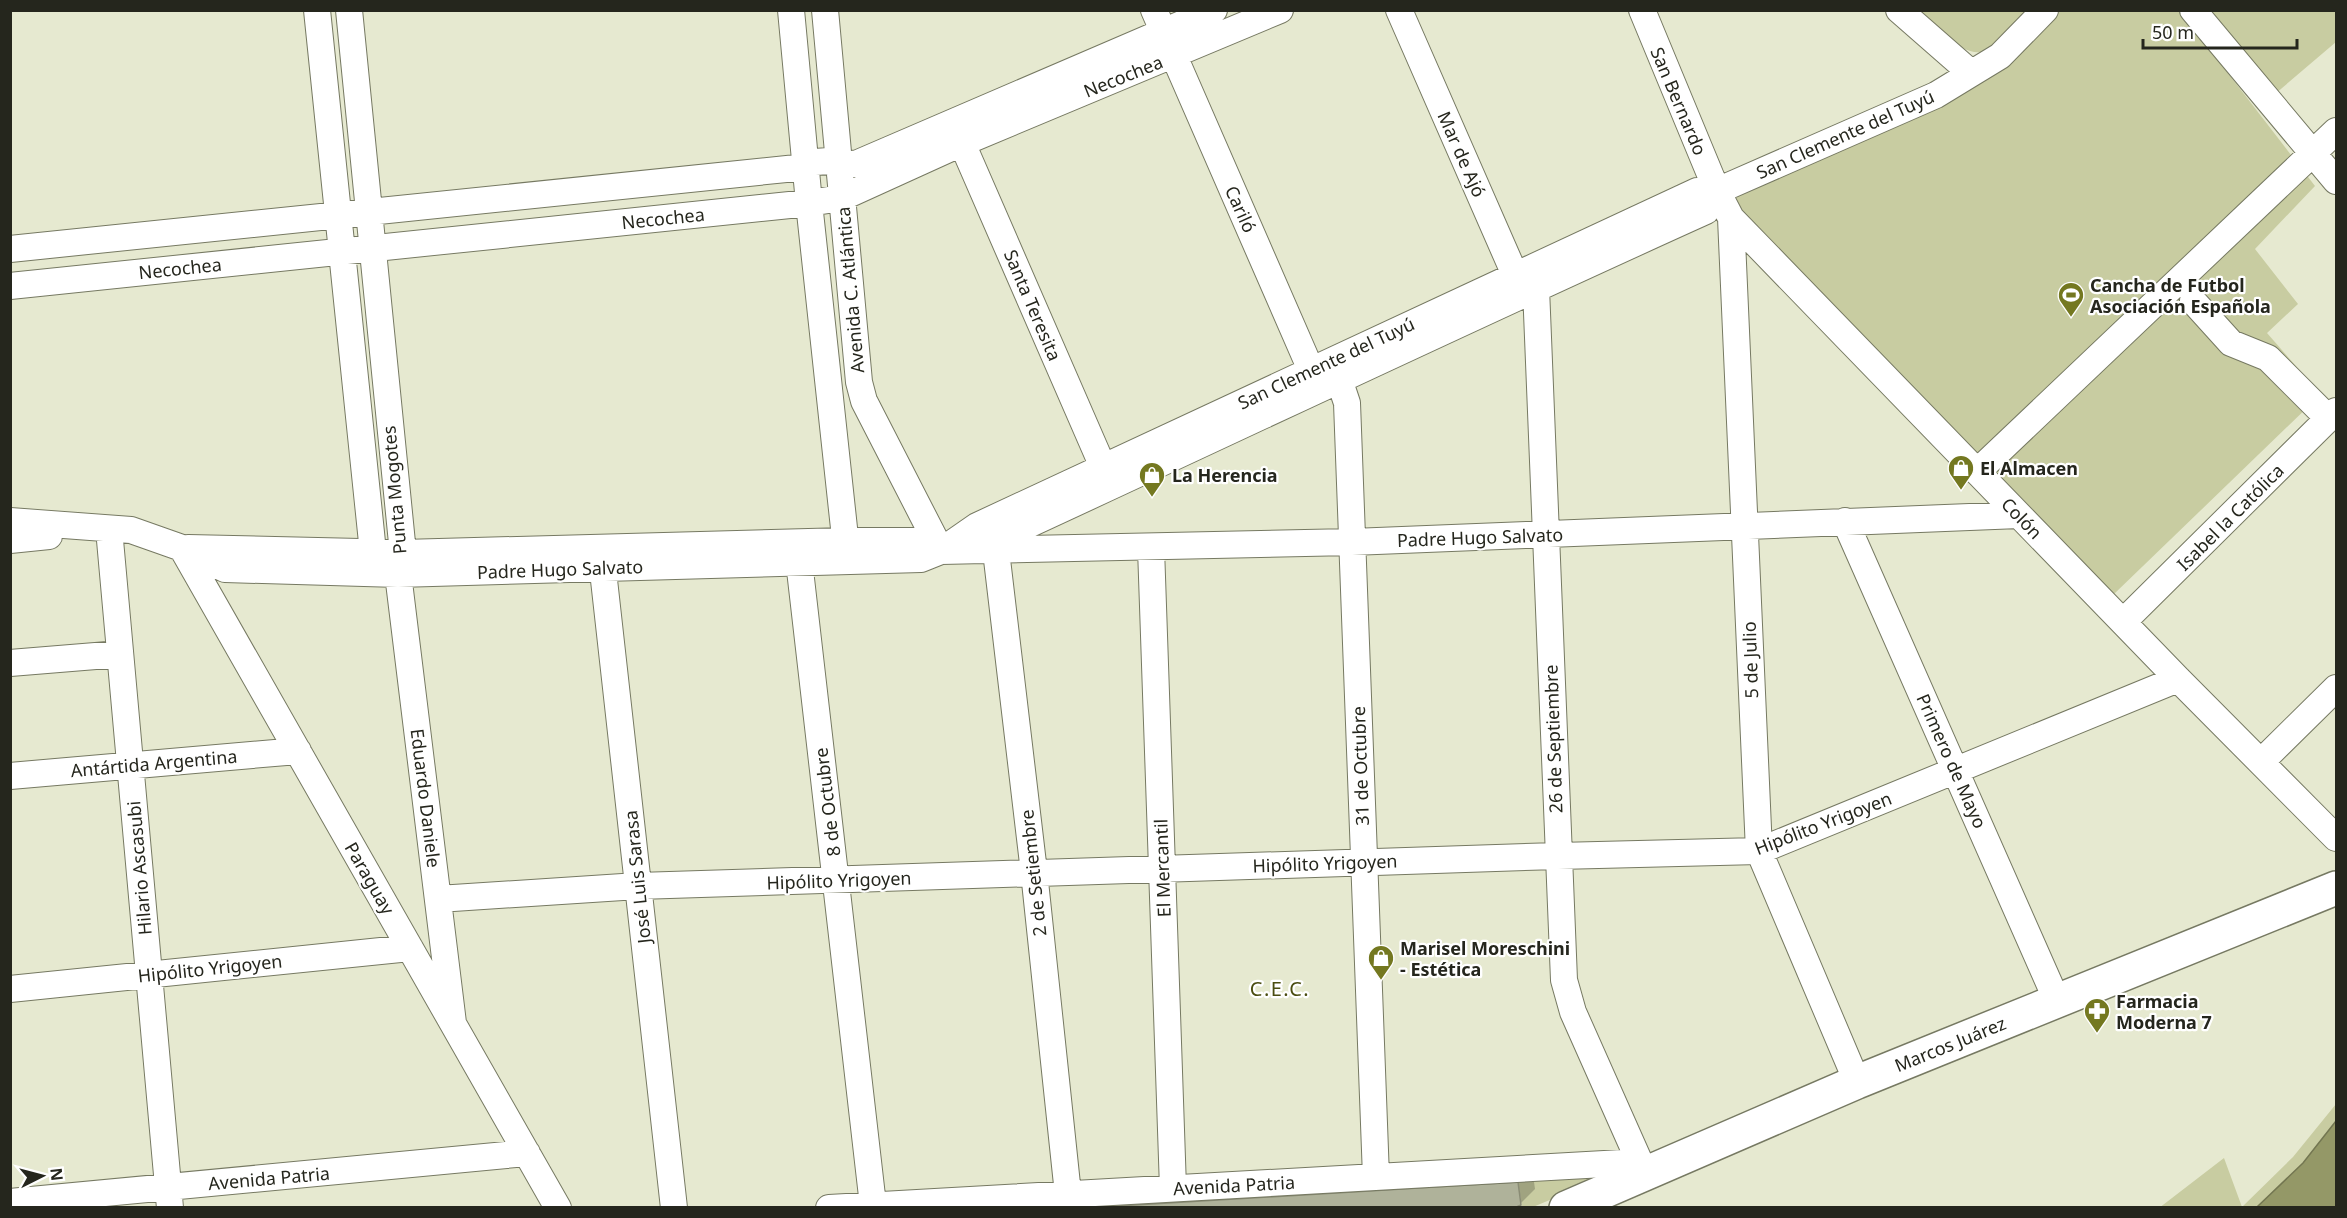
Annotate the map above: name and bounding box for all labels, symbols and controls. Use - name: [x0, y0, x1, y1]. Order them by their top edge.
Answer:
- scale bar: [2143, 12, 2298, 50]
- text: 50 m: [2152, 20, 2194, 44]
- street label: San Bernardo: [1645, 43, 1713, 159]
- street label: Necochea: [1080, 49, 1166, 103]
- street label: San Clemente del Tuyú: [1752, 84, 1938, 184]
- street label: Mar de Ajó: [1432, 107, 1492, 201]
- street label: Cariló: [1220, 182, 1262, 236]
- street label: Necochea: [620, 202, 706, 234]
- street label: Avenida C. Atlántica: [831, 206, 869, 374]
- street label: Santa Teresita: [999, 246, 1067, 364]
- street label: Necochea: [137, 252, 223, 284]
- place label: Cancha de Futbol Asociación Española: [2090, 273, 2271, 318]
- sports icon: Cancha de Futbol Asociación Española: [2056, 280, 2086, 318]
- street label: San Clemente del Tuyú: [1234, 311, 1418, 415]
- street label: Punta Mogotes: [376, 425, 412, 555]
- shop icon: El Almacen: [1946, 453, 1976, 491]
- place label: El Almacen: [1980, 456, 2078, 480]
- street label: Isabel la Católica: [2171, 458, 2289, 576]
- shop icon: La Herencia: [1137, 460, 1167, 498]
- place label: La Herencia: [1172, 463, 1278, 487]
- street label: Colón: [1996, 492, 2048, 544]
- street label: Padre Hugo Salvato: [1396, 522, 1564, 552]
- street label: Padre Hugo Salvato: [476, 554, 644, 584]
- street label: 5 de Julio: [1737, 621, 1763, 699]
- street label: 26 de Septiembre: [1538, 664, 1568, 814]
- street label: Primero de Mayo: [1912, 690, 1992, 832]
- street label: 31 de Octubre: [1346, 706, 1374, 826]
- street label: Eduardo Daniele: [406, 727, 446, 869]
- street label: Antártida Argentina: [70, 744, 238, 782]
- street label: 8 de Octubre: [808, 746, 846, 858]
- street label: Hipólito Yrigoyen: [1751, 786, 1895, 860]
- street label: Hilario Ascasubi: [121, 800, 157, 936]
- street label: 2 de Setiembre: [1014, 808, 1052, 938]
- street label: José Luis Sarasa: [618, 809, 656, 947]
- street label: El Mercantil: [1148, 818, 1176, 918]
- street label: Paraguay: [340, 838, 401, 919]
- street label: Hipólito Yrigoyen: [1252, 848, 1398, 878]
- street label: Hipólito Yrigoyen: [766, 865, 912, 895]
- place label: Marisel Moreschini - Estética: [1400, 936, 1570, 981]
- shop icon: Marisel Moreschini - Estética: [1366, 943, 1396, 981]
- street label: Hipólito Yrigoyen: [137, 948, 283, 988]
- district label: C.E.C.: [1250, 975, 1310, 1002]
- place label: Farmacia Moderna 7: [2116, 989, 2212, 1034]
- pharmacy icon: Farmacia Moderna 7: [2082, 996, 2112, 1034]
- street label: Marcos Juárez: [1891, 1011, 2009, 1077]
- north arrow: [12, 1146, 72, 1206]
- street label: Avenida Patria: [207, 1161, 331, 1195]
- text: N: [45, 1167, 69, 1182]
- street label: Avenida Patria: [1172, 1170, 1296, 1200]

